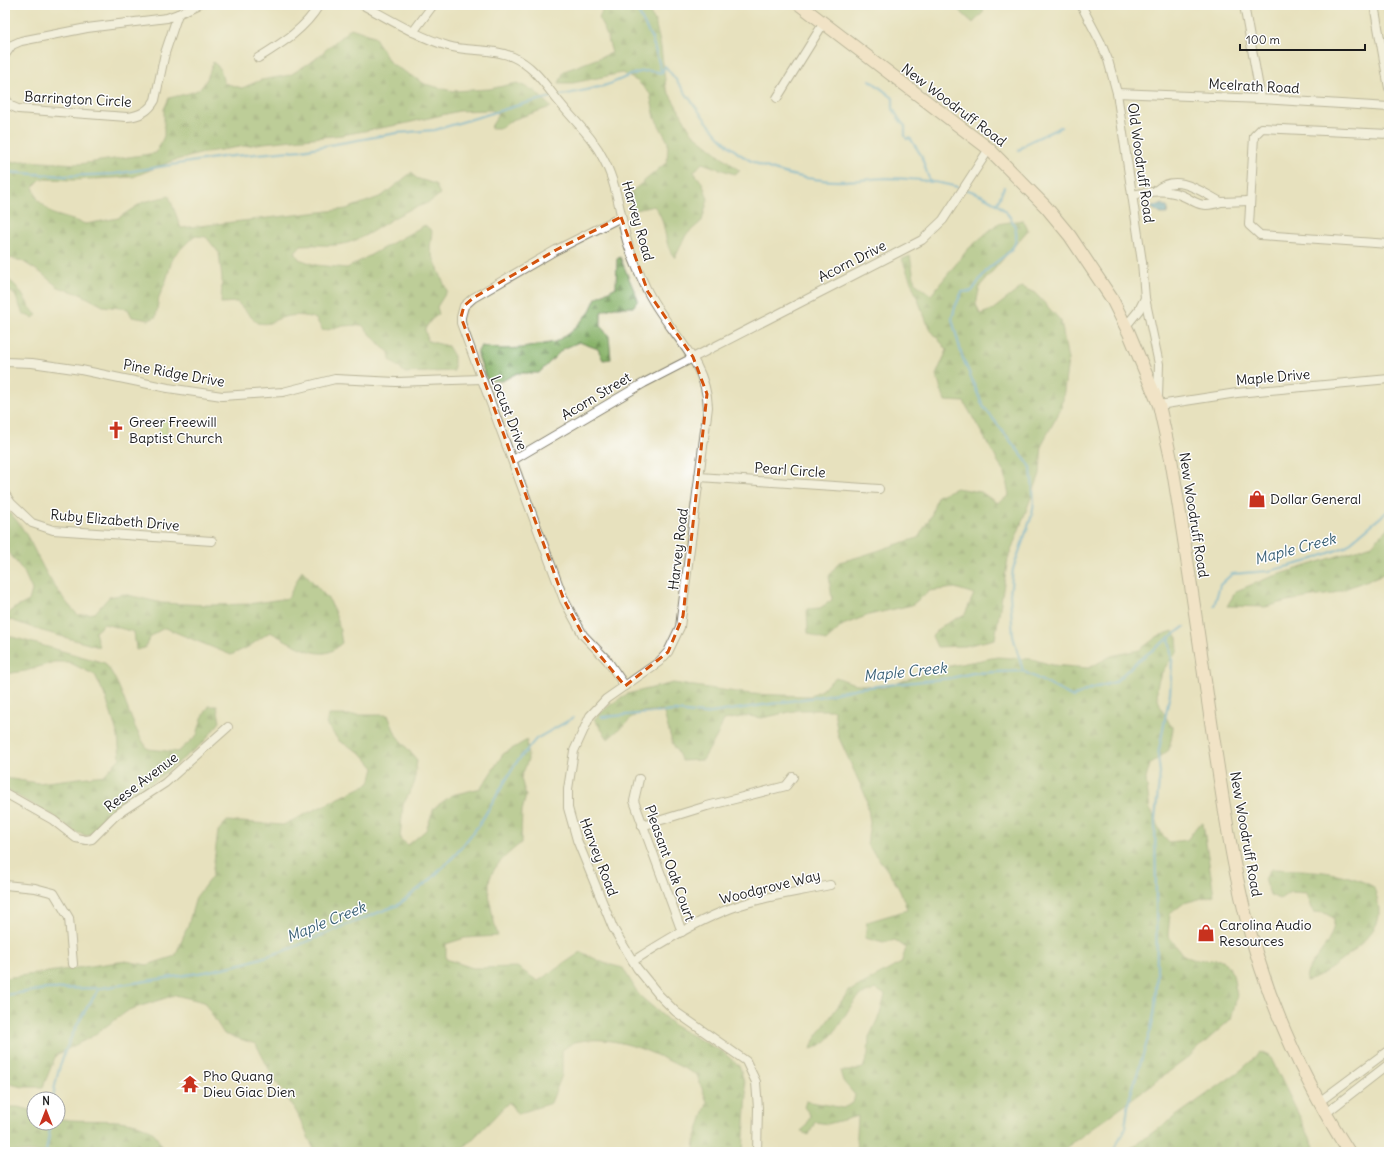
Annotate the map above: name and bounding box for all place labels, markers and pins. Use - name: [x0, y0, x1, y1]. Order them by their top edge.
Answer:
- place label: Greer Freewill Baptist Church: [129, 413, 223, 447]
- church icon: Greer Freewill Baptist Church: [106, 420, 126, 440]
- shop icon: Dollar General: [1247, 489, 1267, 509]
- place label: Dollar General: [1270, 490, 1361, 508]
- place label: Carolina Audio Resources: [1219, 916, 1312, 950]
- shop icon: Carolina Audio Resources: [1196, 923, 1216, 943]
- place label: Pho Quang Dieu Giac Dien: [203, 1067, 295, 1101]
- temple icon: Pho Quang Dieu Giac Dien: [180, 1074, 200, 1094]

